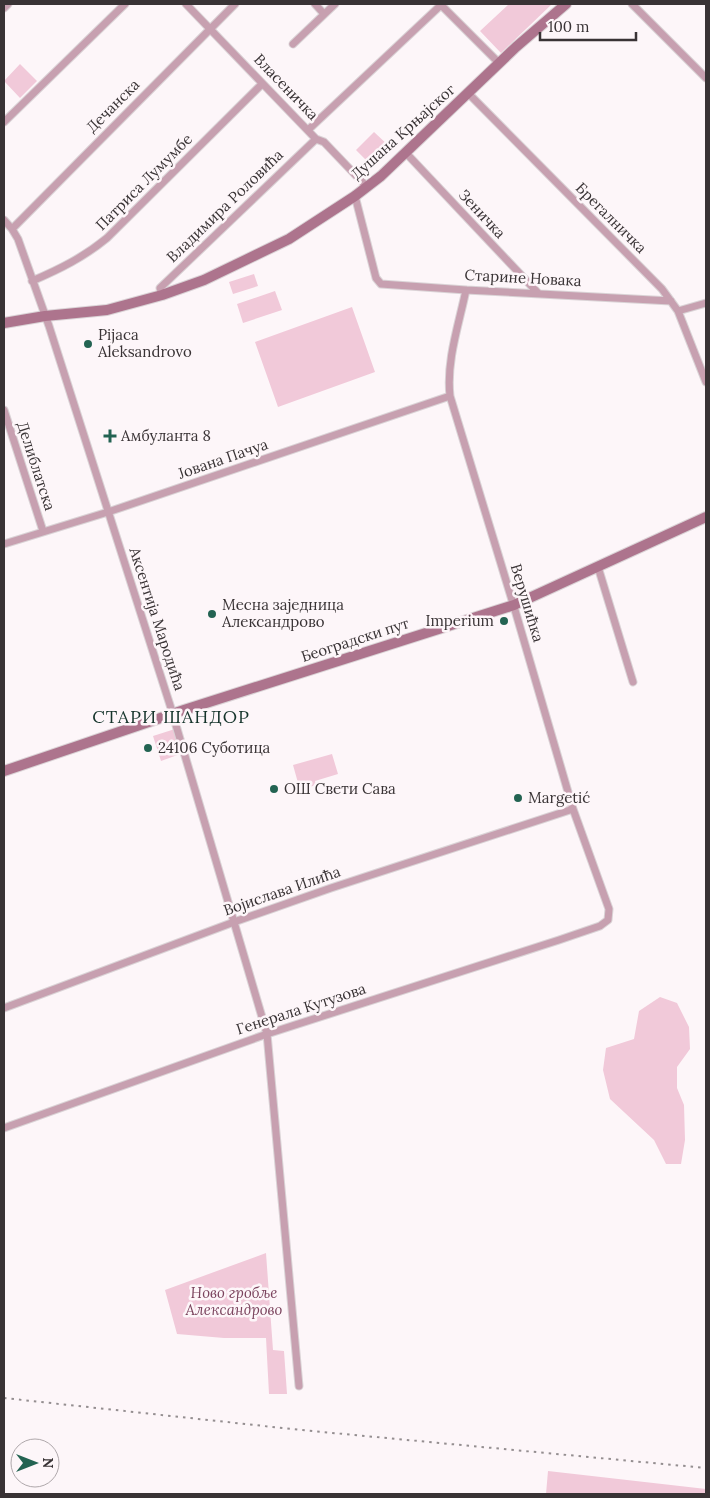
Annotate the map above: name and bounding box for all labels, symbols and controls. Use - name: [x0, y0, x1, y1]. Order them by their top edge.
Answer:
- scale bar: [540, 10, 636, 42]
- text: 100 m: [548, 17, 589, 36]
- street label: Власеничка: [250, 50, 323, 124]
- street label: Дечанска: [82, 75, 143, 136]
- street label: Душана Крњајског: [347, 80, 459, 183]
- street label: Патриса Лумумбе: [91, 129, 196, 234]
- street label: Владимира Роловића: [162, 145, 287, 266]
- street label: Брегалничка: [572, 178, 651, 257]
- street label: Зеничка: [455, 185, 510, 242]
- street label: Старине Новака: [464, 265, 582, 290]
- place label: Pijaca Aleksandrovo: [97, 325, 192, 361]
- marker: Pijaca Aleksandrovo: [82, 338, 94, 350]
- street label: Делиблатска: [13, 419, 60, 513]
- place label: Амбуланта 8: [120, 426, 211, 445]
- marker: Амбуланта 8: [103, 429, 117, 443]
- street label: Јована Пачуа: [174, 434, 271, 483]
- street label: Аксентија Мародића: [125, 544, 190, 693]
- street label: Верушићка: [507, 561, 548, 645]
- place label: Месна заједница Александрово: [221, 595, 344, 631]
- marker: Месна заједница Александрово: [206, 608, 218, 620]
- place label: Imperium: [426, 611, 494, 630]
- street label: Београдски пут: [299, 613, 412, 666]
- marker: Imperium: [498, 615, 510, 627]
- district label: СТАРИ ШАНДОР: [92, 705, 250, 728]
- place label: 24106 Суботица: [158, 738, 271, 757]
- marker: 24106 Суботица: [142, 742, 154, 754]
- place label: ОШ Свети Сава: [284, 779, 396, 798]
- marker: ОШ Свети Сава: [268, 783, 280, 795]
- place label: Margetić: [528, 788, 590, 807]
- marker: Margetić: [512, 792, 524, 804]
- street label: Војислава Илића: [221, 862, 343, 919]
- street label: Генерала Кутузова: [234, 978, 368, 1038]
- park label: Ново гробље Александрово: [185, 1283, 283, 1319]
- north arrow: [10, 1438, 60, 1488]
- text: N: [39, 1458, 57, 1469]

